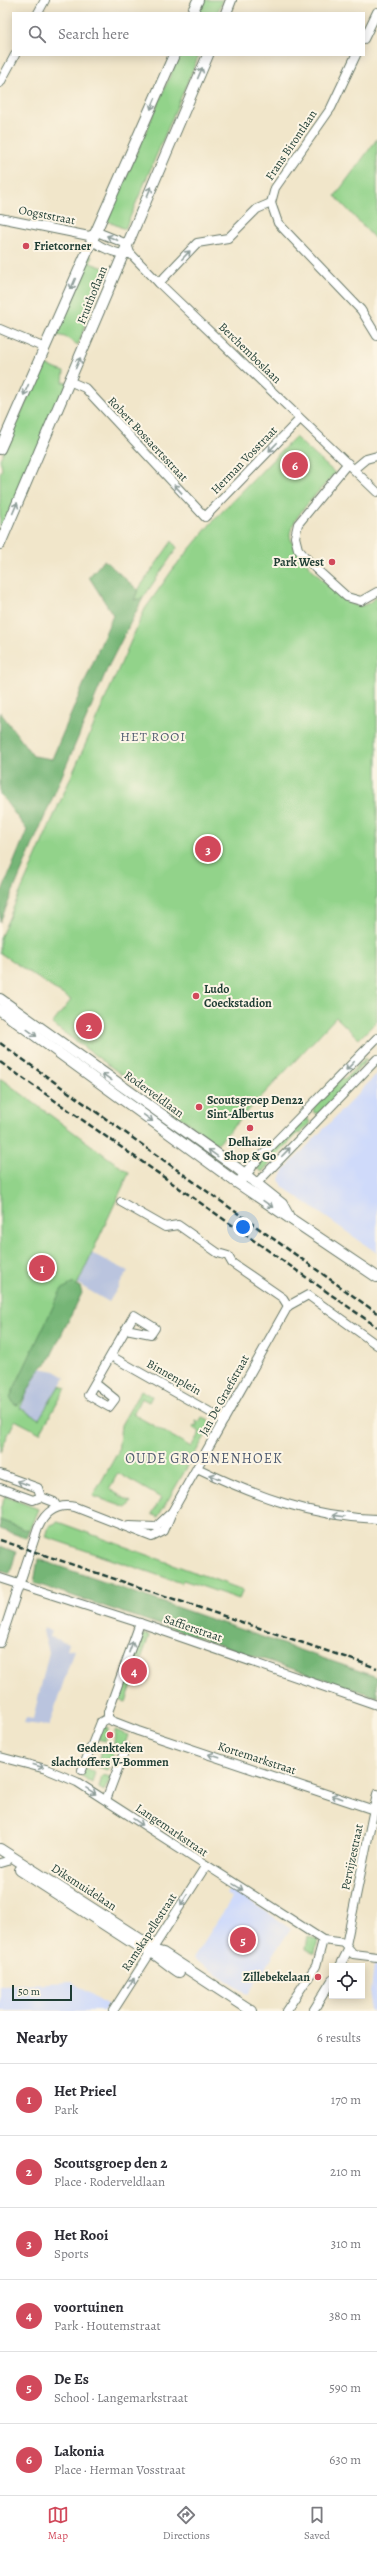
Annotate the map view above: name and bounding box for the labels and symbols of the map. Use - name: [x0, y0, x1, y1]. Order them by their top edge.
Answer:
- one-way arrow: [197, 67, 205, 79]
- one-way arrow: [149, 97, 157, 109]
- street label: Frans Birontlaan: [261, 106, 321, 183]
- one-way arrow: [146, 186, 153, 198]
- street label: Oogststraat: [17, 202, 77, 228]
- one-way arrow: [106, 233, 118, 241]
- place label: Frietcorner: [34, 238, 92, 254]
- marker: Frietcorner: [21, 241, 31, 251]
- one-way arrow: [181, 250, 191, 260]
- street label: Fruithoflaan: [73, 263, 111, 326]
- one-way arrow: [69, 278, 76, 290]
- street label: Berchemboslaan: [215, 319, 285, 387]
- one-way arrow: [75, 358, 82, 370]
- one-way arrow: [22, 383, 29, 395]
- street label: Robert Bossaertsstraat: [104, 393, 192, 485]
- street label: Herman Vosstraat: [207, 422, 281, 498]
- one-way arrow: [268, 442, 278, 452]
- pin: 6: [282, 450, 308, 480]
- one-way arrow: [173, 484, 183, 494]
- one-way arrow: [12, 503, 19, 515]
- place label: Park West: [273, 554, 324, 570]
- marker: Park West: [327, 557, 337, 567]
- district label: HET ROOI: [120, 728, 186, 745]
- pin: 3: [195, 834, 221, 864]
- place label: Ludo Coeckstadion: [204, 981, 272, 1011]
- marker: Ludo Coeckstadion: [191, 991, 201, 1001]
- pin: 2: [76, 1011, 102, 1041]
- one-way arrow: [26, 1029, 37, 1037]
- one-way arrow: [345, 1061, 355, 1071]
- street label: Roderveldlaan: [121, 1067, 187, 1121]
- one-way arrow: [102, 1073, 113, 1081]
- place label: Scoutsgroep Den22 Sint-Albertus: [207, 1092, 303, 1122]
- marker: Scoutsgroep Den22 Sint-Albertus: [194, 1102, 204, 1112]
- one-way arrow: [142, 1114, 153, 1122]
- marker: Delhaize Shop & Go: [245, 1123, 255, 1133]
- place label: Delhaize Shop & Go: [224, 1134, 276, 1164]
- one-way arrow: [281, 1147, 291, 1157]
- one-way arrow: [208, 1149, 219, 1157]
- one-way arrow: [262, 1200, 273, 1208]
- your location: [233, 1217, 253, 1237]
- pin: 1: [29, 1253, 55, 1283]
- street label: Jan De Graefstraat: [195, 1352, 253, 1438]
- street label: Binnenplein: [144, 1355, 205, 1399]
- district label: OUDE GROENENHOEK: [125, 1449, 283, 1468]
- one-way arrow: [209, 1473, 221, 1480]
- one-way arrow: [18, 1478, 30, 1486]
- one-way arrow: [332, 1512, 345, 1520]
- street label: Saffierstraat: [162, 1611, 224, 1645]
- one-way arrow: [128, 1640, 135, 1653]
- pin: 4: [121, 1656, 147, 1686]
- marker: Gedenkteken slachtoffers V-Bommen: [105, 1730, 115, 1740]
- street label: Kortemarkstraat: [216, 1738, 298, 1778]
- place label: Gedenkteken slachtoffers V-Bommen: [51, 1740, 169, 1770]
- one-way arrow: [207, 1752, 220, 1759]
- one-way arrow: [31, 1763, 44, 1770]
- one-way arrow: [86, 1787, 97, 1796]
- one-way arrow: [331, 1793, 344, 1800]
- street label: Langemarkstraat: [133, 1800, 211, 1860]
- one-way arrow: [133, 1818, 144, 1826]
- street label: Pervijzestraat: [337, 1822, 367, 1892]
- street label: Diksmuidelaan: [48, 1860, 120, 1914]
- one-way arrow: [232, 1884, 244, 1892]
- street label: Ramskapellestraat: [118, 1890, 180, 1974]
- one-way arrow: [180, 1894, 188, 1906]
- pin: 5: [230, 1925, 256, 1955]
- place label: Zillebekelaan: [243, 1969, 310, 1985]
- marker: Zillebekelaan: [313, 1972, 323, 1982]
- one-way arrow: [127, 1977, 135, 1988]
- scale bar: [12, 1983, 72, 2002]

